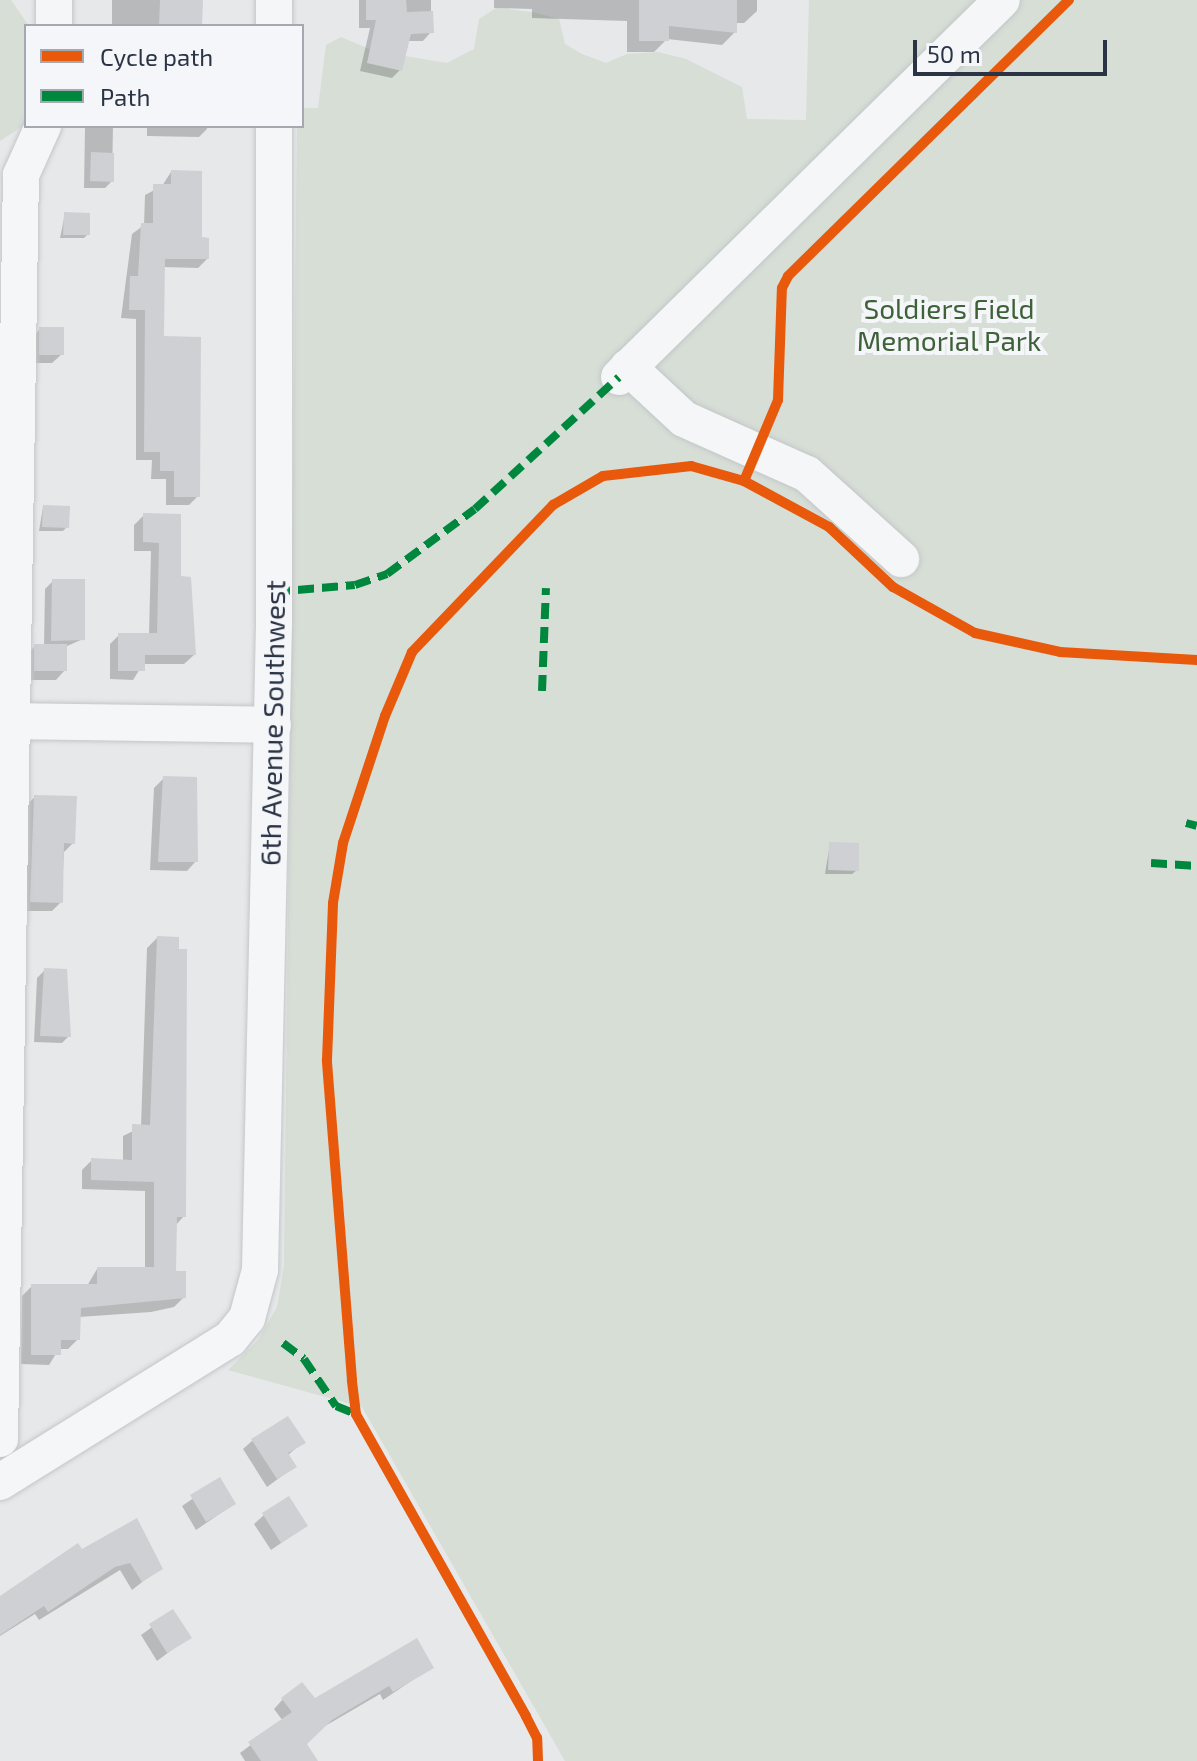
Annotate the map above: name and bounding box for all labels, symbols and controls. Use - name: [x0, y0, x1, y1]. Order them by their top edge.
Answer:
- legend: [24, 24, 304, 128]
- scale bar: [917, 24, 1111, 74]
- text: 50 m: [927, 39, 981, 68]
- text: Cycle path: [100, 42, 213, 71]
- text: Path: [100, 82, 150, 111]
- park label: Soldiers Field Memorial Park: [856, 291, 1042, 357]
- street label: 6th Avenue Southwest: [253, 579, 291, 867]

